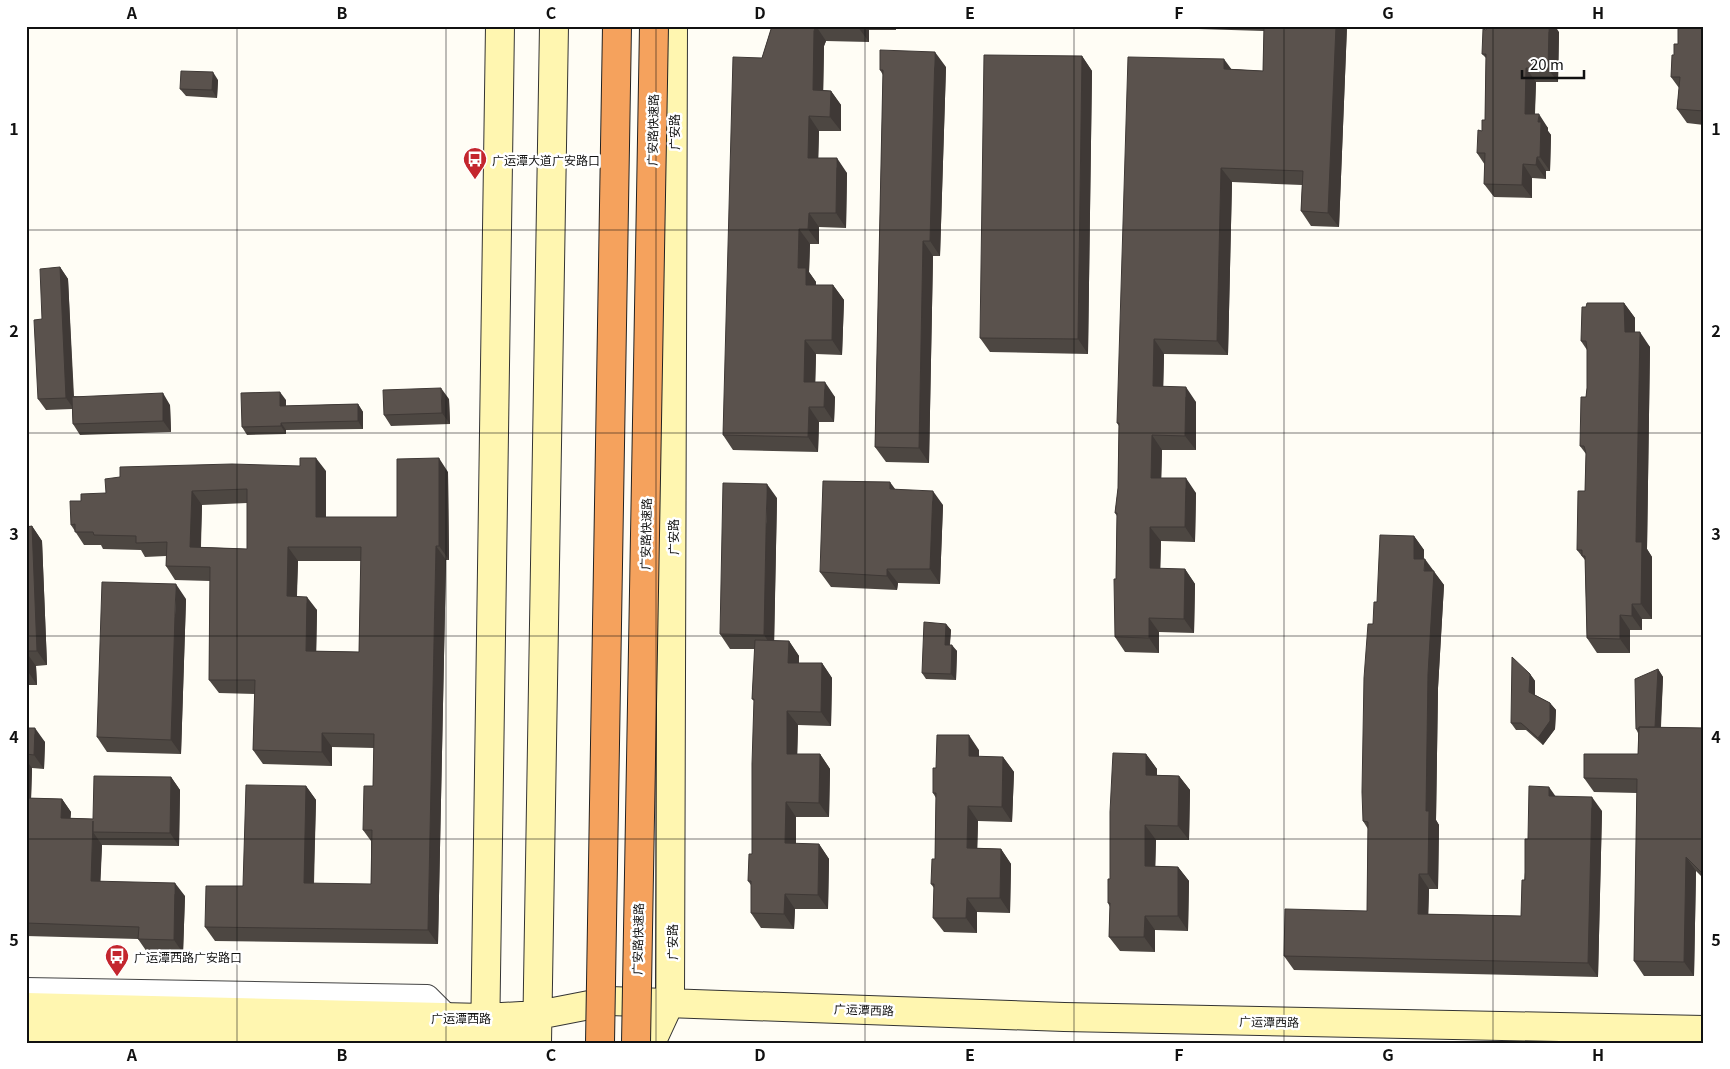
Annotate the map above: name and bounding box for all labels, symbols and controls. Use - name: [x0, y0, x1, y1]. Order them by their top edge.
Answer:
- text: A: [126, 0, 138, 24]
- text: B: [337, 0, 348, 24]
- text: C: [546, 0, 557, 24]
- text: D: [754, 0, 766, 24]
- text: E: [965, 0, 975, 24]
- text: F: [1174, 0, 1184, 24]
- text: G: [1382, 0, 1394, 24]
- text: H: [1592, 0, 1604, 24]
- scale bar: [1522, 48, 1585, 80]
- text: 20 m: [1530, 53, 1564, 74]
- street label: 广安路快速路: [643, 94, 661, 166]
- street label: 广安路: [665, 114, 682, 150]
- text: 1: [9, 116, 19, 140]
- text: 1: [1711, 116, 1721, 140]
- bus stop icon: 广运潭大道广安路口: [462, 146, 488, 180]
- place label: 广运潭大道广安路口: [492, 151, 600, 168]
- text: 2: [9, 318, 19, 342]
- text: 2: [1711, 318, 1721, 342]
- street label: 广安路快速路: [636, 498, 654, 570]
- street label: 广安路: [664, 519, 681, 555]
- text: 3: [9, 521, 19, 545]
- text: 3: [1711, 521, 1721, 545]
- text: 4: [9, 724, 19, 748]
- text: 4: [1711, 724, 1721, 748]
- street label: 广安路快速路: [628, 903, 646, 975]
- street label: 广安路: [663, 924, 680, 960]
- text: 5: [9, 927, 19, 951]
- text: 5: [1711, 927, 1721, 951]
- bus stop icon: 广运潭西路广安路口: [104, 943, 130, 977]
- place label: 广运潭西路广安路口: [134, 948, 242, 965]
- street label: 广运潭西路: [834, 999, 894, 1019]
- street label: 广运潭西路: [431, 1009, 491, 1026]
- street label: 广运潭西路: [1239, 1012, 1299, 1030]
- text: A: [126, 1042, 138, 1066]
- text: B: [337, 1042, 348, 1066]
- text: C: [546, 1042, 557, 1066]
- text: D: [754, 1042, 766, 1066]
- text: E: [965, 1042, 975, 1066]
- text: F: [1174, 1042, 1184, 1066]
- text: G: [1382, 1042, 1394, 1066]
- text: H: [1592, 1042, 1604, 1066]

